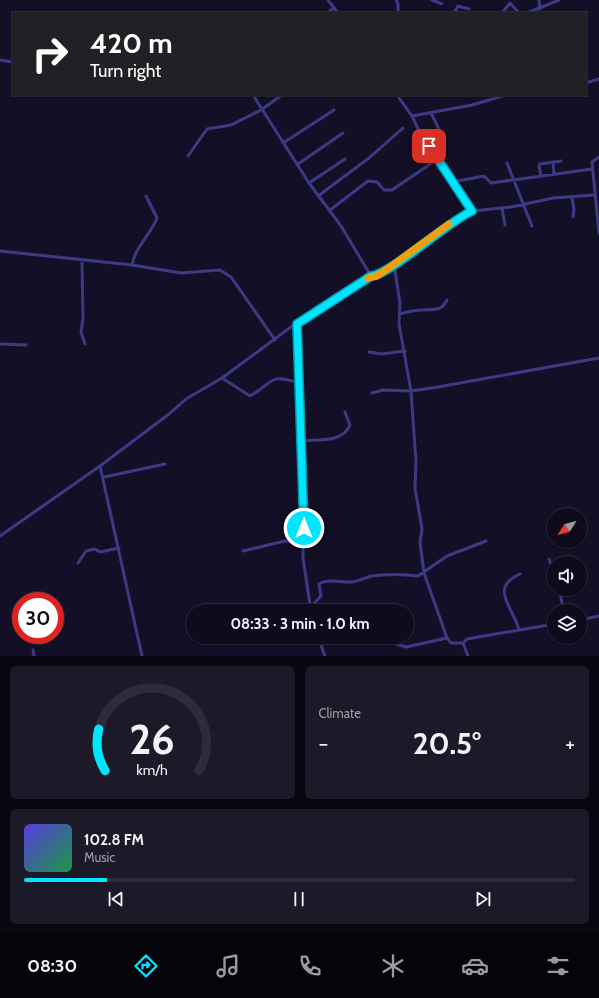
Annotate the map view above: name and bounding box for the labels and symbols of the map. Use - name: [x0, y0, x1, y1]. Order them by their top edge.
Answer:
- pin: [412, 129, 446, 163]
- position arrow: [283, 507, 325, 549]
- north arrow: [547, 508, 587, 548]
- speed limit sign: 30: [12, 592, 64, 644]

